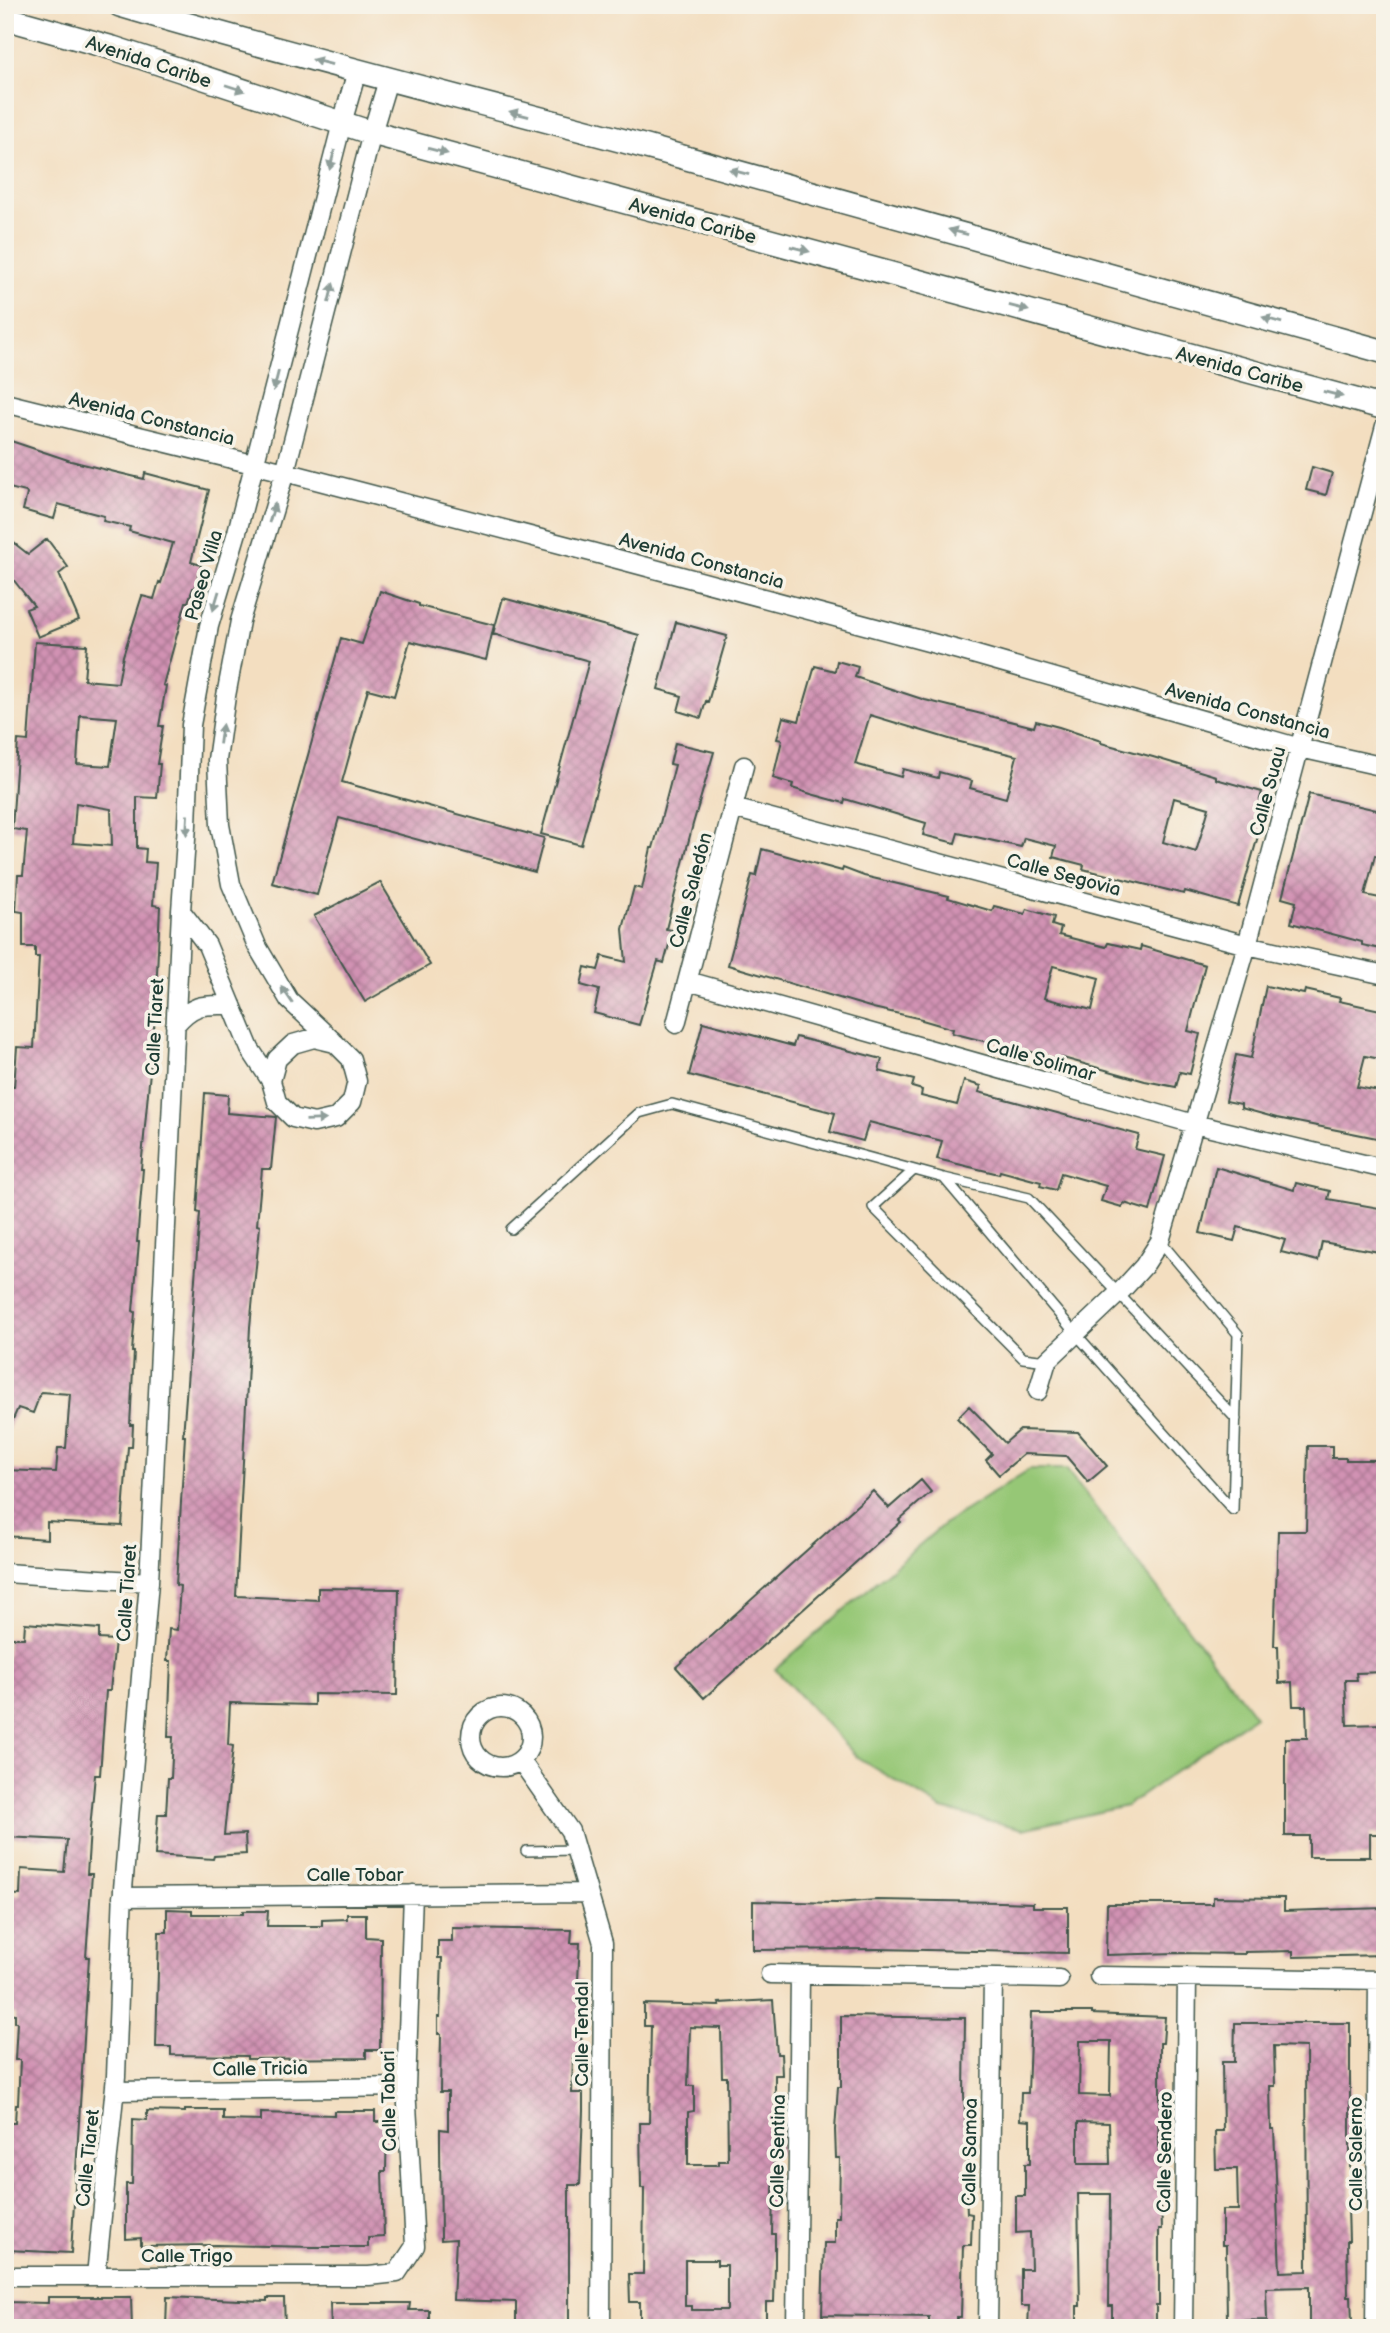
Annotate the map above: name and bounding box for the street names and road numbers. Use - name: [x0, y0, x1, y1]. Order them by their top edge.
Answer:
- street label: Avenida Caribe: [83, 31, 214, 94]
- street label: Avenida Caribe: [626, 193, 759, 249]
- street label: Avenida Caribe: [1173, 342, 1306, 398]
- street label: Avenida Constancia: [67, 388, 237, 451]
- street label: Paseo Villa: [181, 527, 228, 623]
- street label: Avenida Constancia: [617, 528, 787, 595]
- street label: Avenida Constancia: [1163, 678, 1333, 745]
- street label: Calle Suau: [1245, 744, 1291, 839]
- street label: Calle Saledón: [665, 830, 718, 951]
- street label: Calle Segovia: [1004, 849, 1123, 902]
- street label: Calle Tiaret: [141, 977, 170, 1077]
- street label: Calle Solimar: [983, 1034, 1099, 1087]
- street label: Calle Tiaret: [113, 1543, 142, 1643]
- street label: Calle Tobar: [307, 1864, 405, 1887]
- street label: Calle Tendal: [571, 1981, 594, 2087]
- street label: Calle Tabari: [377, 2050, 402, 2152]
- street label: Calle Tricia: [212, 2057, 308, 2082]
- street label: Calle Sendero: [1153, 2091, 1178, 2213]
- street label: Calle Sentina: [766, 2094, 791, 2208]
- street label: Calle Salerno: [1345, 2097, 1368, 2211]
- street label: Calle Samoa: [958, 2098, 983, 2206]
- street label: Calle Tiaret: [72, 2108, 105, 2208]
- street label: Calle Trigo: [141, 2245, 233, 2268]

